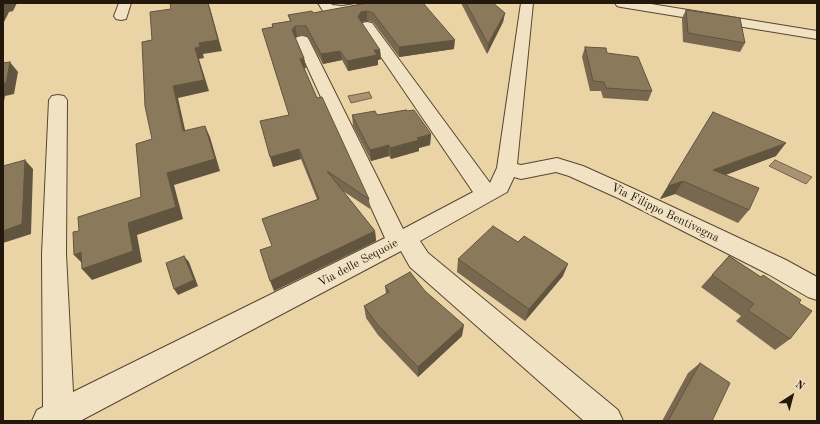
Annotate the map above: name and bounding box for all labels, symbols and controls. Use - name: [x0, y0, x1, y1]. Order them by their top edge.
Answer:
- street label: Via Filippo Bentivegna: [608, 180, 722, 246]
- street label: Via delle Sequoie: [316, 236, 400, 290]
- north arrow: [772, 376, 812, 416]
- text: N: [793, 379, 806, 393]

